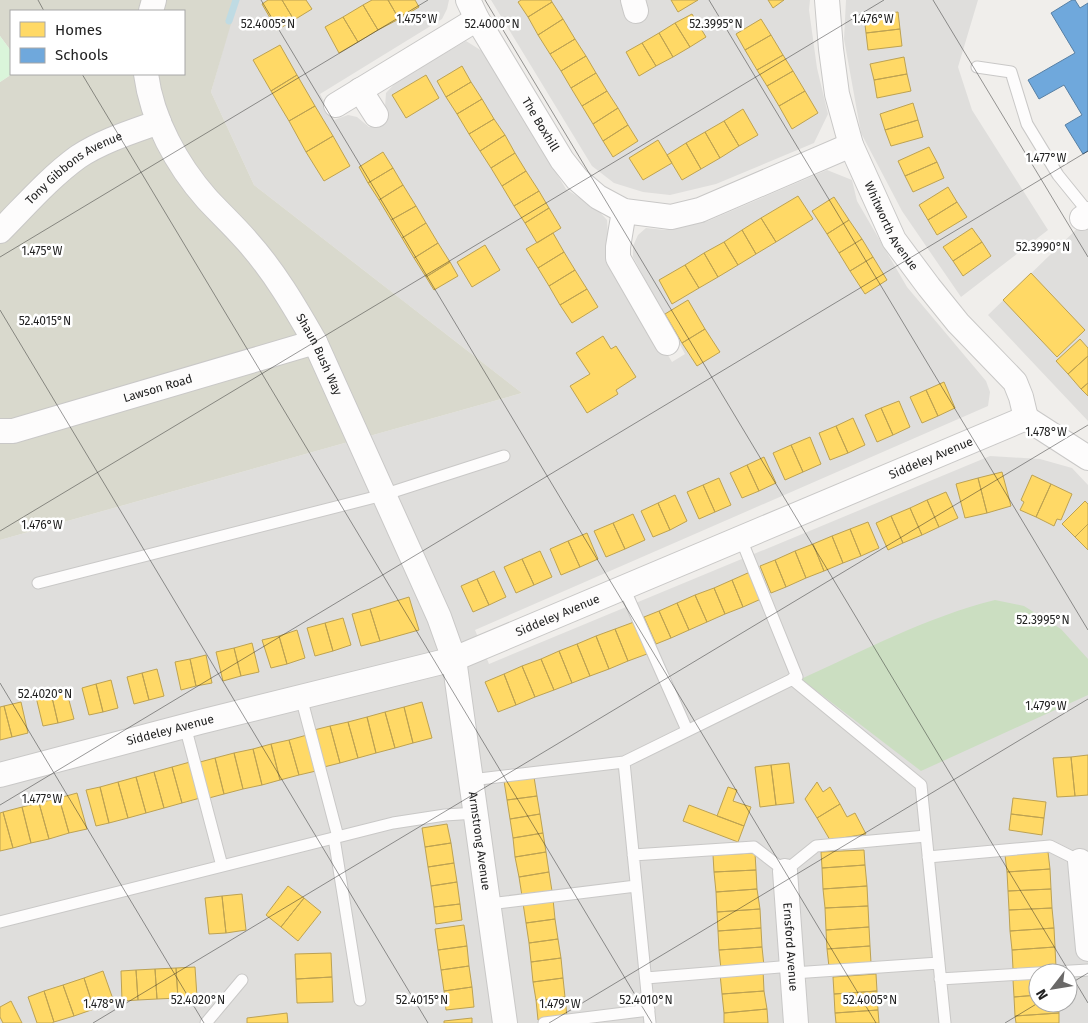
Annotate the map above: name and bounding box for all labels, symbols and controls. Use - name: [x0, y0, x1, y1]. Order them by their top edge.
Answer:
- legend: [10, 10, 185, 75]
- text: 1.475°W: [396, 12, 438, 26]
- text: 1.476°W: [852, 12, 894, 26]
- text: 52.4005°N: [241, 17, 295, 31]
- text: 52.4000°N: [464, 17, 520, 31]
- text: 52.3995°N: [689, 17, 743, 31]
- text: Homes: [55, 21, 102, 39]
- text: Schools: [55, 46, 108, 64]
- street label: The Boxhill: [519, 95, 562, 154]
- street label: Tony Gibbons Avenue: [23, 129, 124, 207]
- text: 1.477°W: [1026, 151, 1066, 165]
- street label: Whitworth Avenue: [861, 179, 921, 273]
- text: 52.3990°N: [1016, 240, 1070, 254]
- text: 1.475°W: [21, 244, 63, 258]
- street label: Shaun Bush Way: [293, 311, 345, 398]
- text: 52.4015°N: [19, 314, 71, 328]
- street label: Lawson Road: [122, 371, 194, 405]
- text: 1.478°W: [1025, 425, 1067, 439]
- street label: Siddeley Avenue: [887, 434, 975, 482]
- text: 1.476°W: [21, 518, 63, 532]
- street label: Siddeley Avenue: [513, 591, 602, 639]
- text: 52.3995°N: [1016, 613, 1070, 627]
- text: 52.4020°N: [18, 687, 72, 701]
- text: 1.479°W: [1025, 699, 1067, 713]
- street label: Siddeley Avenue: [125, 712, 215, 748]
- street label: Armstrong Avenue: [466, 791, 493, 891]
- text: 1.477°W: [22, 792, 62, 806]
- street label: Ernsford Avenue: [780, 902, 801, 992]
- north arrow: [1028, 963, 1078, 1013]
- text: N: [1033, 986, 1052, 1003]
- text: 52.4020°N: [171, 993, 225, 1007]
- text: 52.4015°N: [396, 993, 448, 1007]
- text: 52.4010°N: [619, 993, 673, 1007]
- text: 52.4005°N: [843, 993, 897, 1007]
- text: 1.478°W: [83, 997, 125, 1011]
- text: 1.479°W: [539, 997, 581, 1011]

